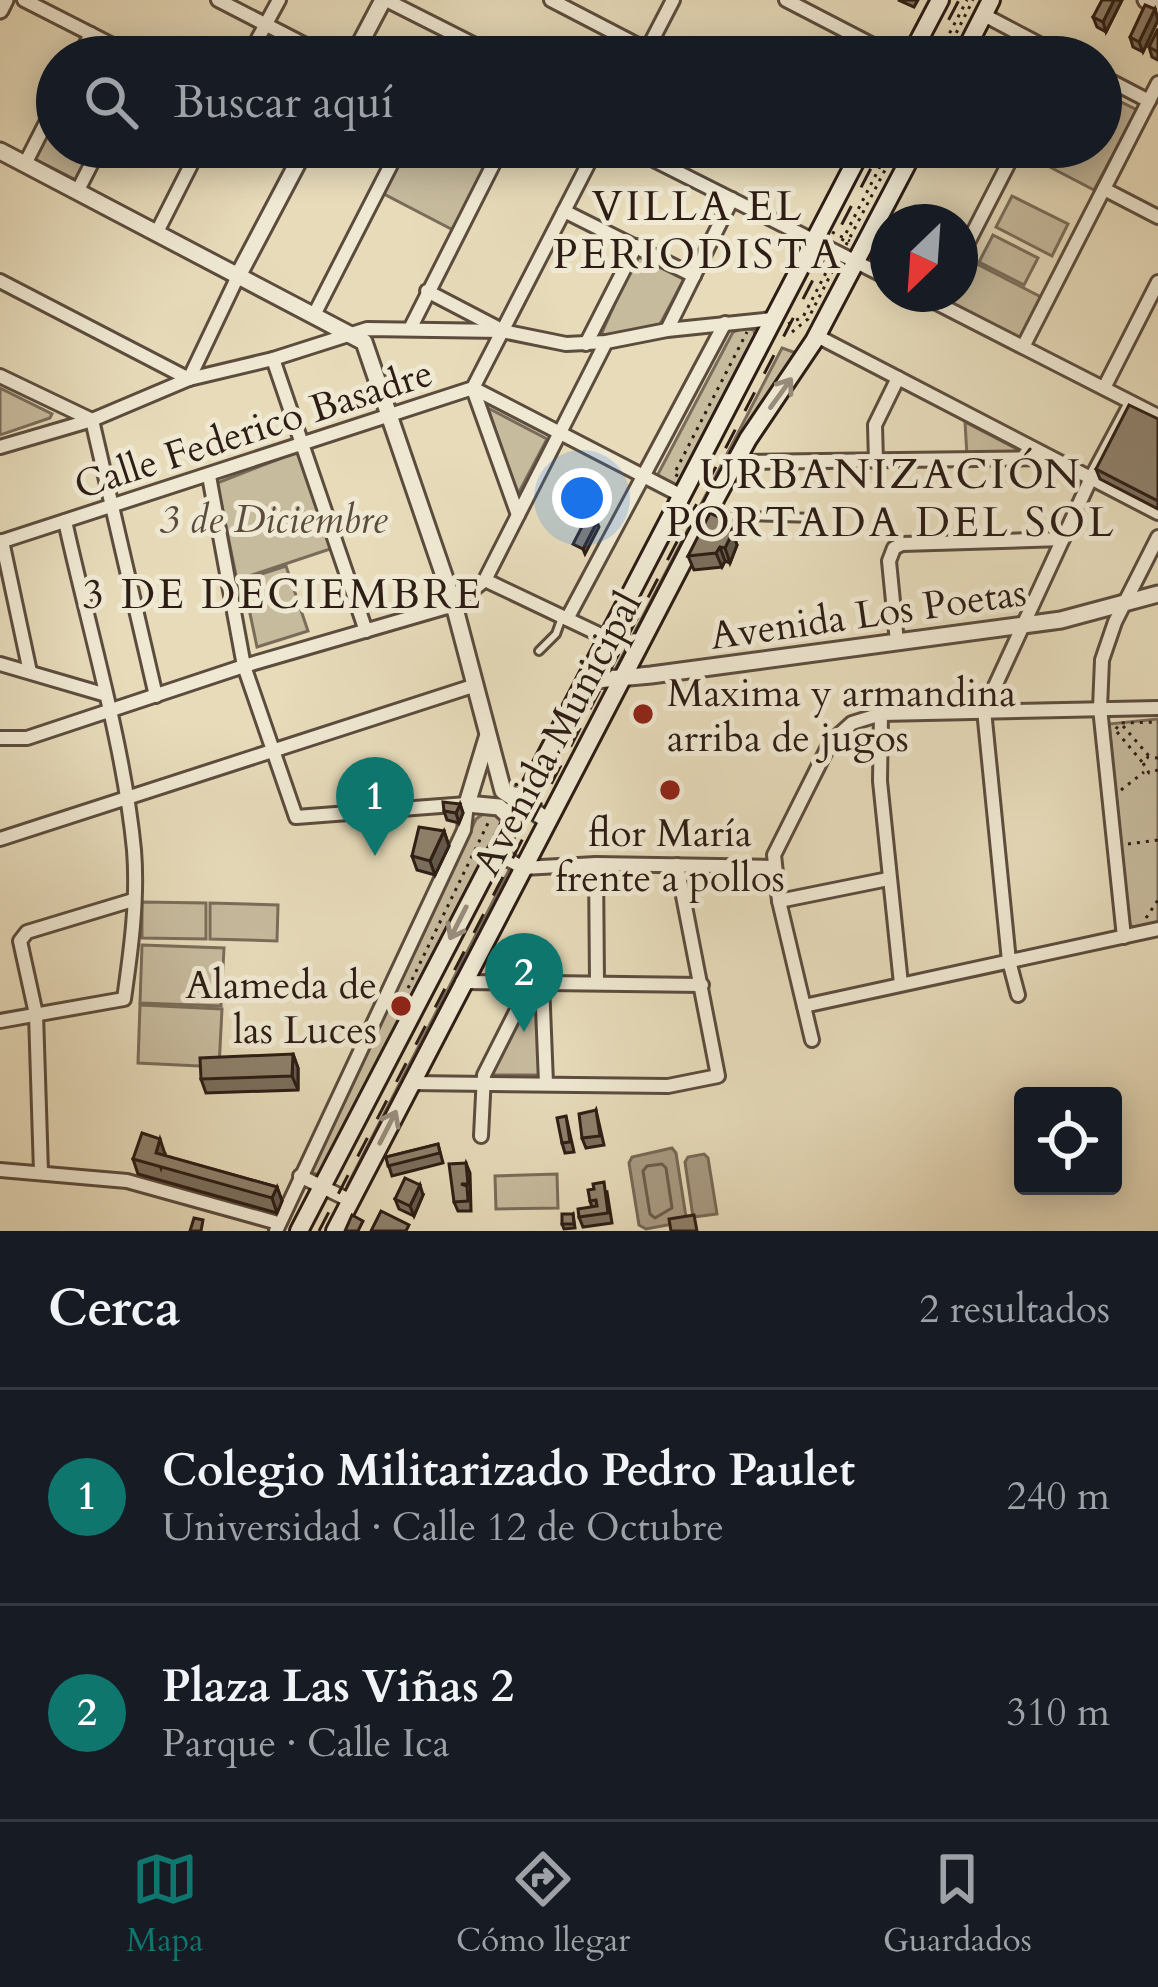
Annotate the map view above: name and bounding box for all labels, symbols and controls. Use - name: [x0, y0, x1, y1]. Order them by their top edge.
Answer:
- search box: [36, 36, 1122, 168]
- icon: search: [78, 69, 144, 135]
- text: Buscar aquí: [174, 72, 394, 133]
- district label: VILLA EL PERIODISTA: [553, 178, 843, 283]
- north arrow: [870, 204, 978, 312]
- street label: Calle Federico Basadre: [68, 347, 439, 512]
- one-way arrow: [768, 377, 793, 410]
- district label: URBANIZACIÓN PORTADA DEL SOL: [666, 446, 1116, 551]
- your location: [552, 468, 612, 528]
- park label: 3 de Diciembre: [158, 493, 389, 546]
- district label: 3 DE DECIEMBRE: [82, 566, 484, 623]
- street label: Avenida Los Poetas: [707, 566, 1030, 663]
- street label: Avenida Municipal: [460, 583, 654, 885]
- place label: Maxima y armandina arriba de jugos: [667, 667, 1016, 765]
- marker: Maxima y armandina arriba de jugos: [630, 701, 656, 727]
- pin: 1: [336, 757, 414, 856]
- marker: flor María frente a pollos: [657, 777, 683, 803]
- place label: flor María frente a pollos: [555, 807, 785, 905]
- one-way arrow: [446, 905, 469, 940]
- pin: 2: [485, 933, 563, 1032]
- place label: Alameda de las Luces: [185, 959, 377, 1057]
- marker: Alameda de las Luces: [388, 993, 414, 1019]
- map controls: [1014, 1087, 1122, 1195]
- button: locate: [1014, 1087, 1122, 1195]
- one-way arrow: [378, 1110, 401, 1145]
- text: Cerca: [48, 1274, 180, 1344]
- text: 2 resultados: [919, 1283, 1110, 1336]
- text: Colegio Militarizado Pedro Paulet: [162, 1440, 855, 1501]
- text: 1: [77, 1470, 97, 1523]
- text: 240 m: [1007, 1470, 1110, 1523]
- text: Universidad · Calle 12 de Octubre: [162, 1501, 724, 1554]
- text: Plaza Las Viñas 2: [162, 1656, 514, 1717]
- text: 2: [77, 1686, 97, 1739]
- text: 310 m: [1007, 1686, 1110, 1739]
- text: Parque · Calle Ica: [162, 1717, 450, 1770]
- tab: Mapa: [126, 1846, 203, 1963]
- tab: Cómo llegar: [456, 1846, 630, 1963]
- tab: Guardados: [883, 1846, 1032, 1963]

